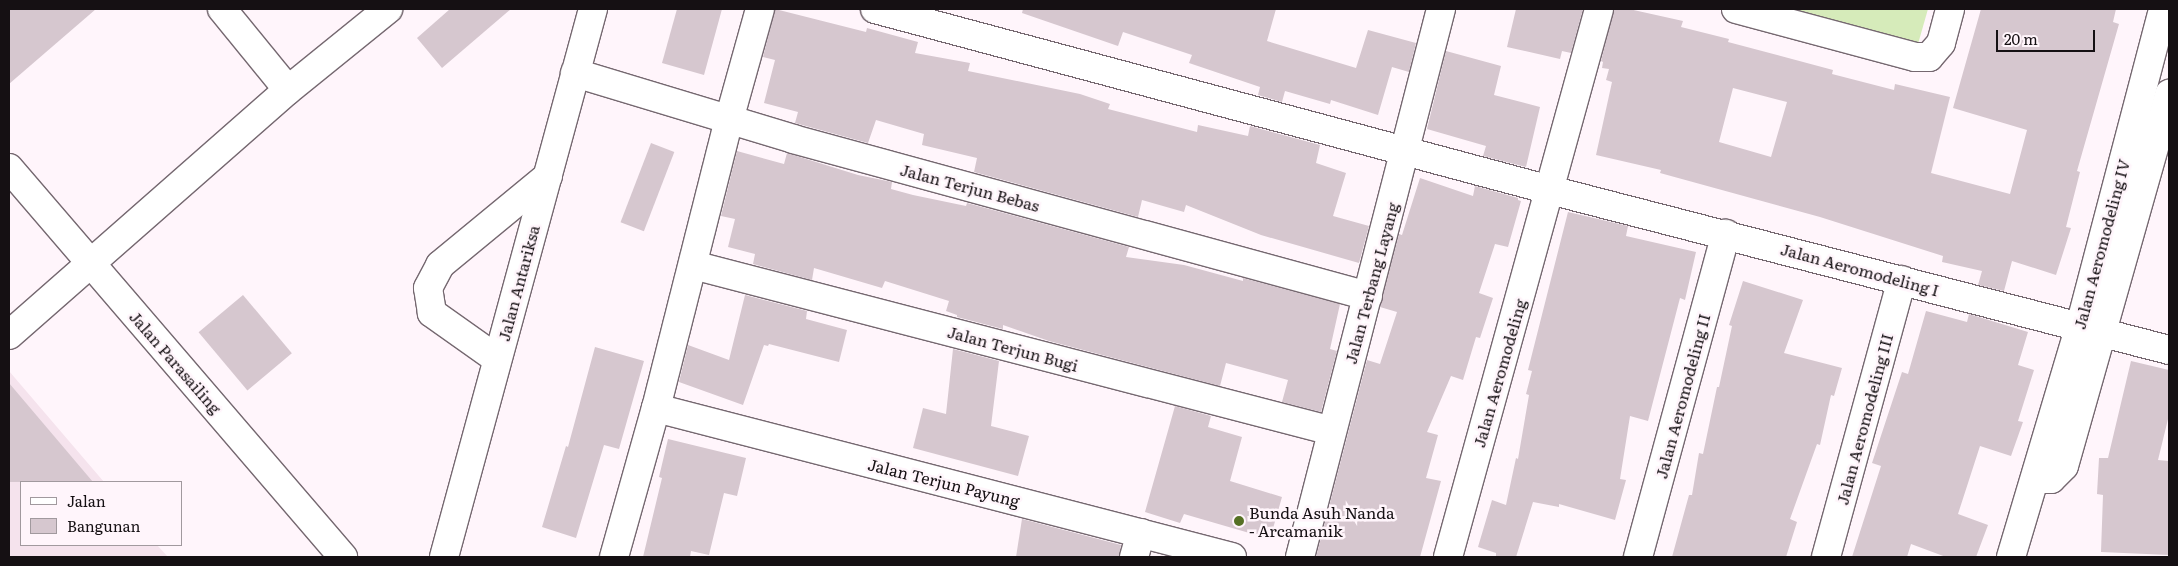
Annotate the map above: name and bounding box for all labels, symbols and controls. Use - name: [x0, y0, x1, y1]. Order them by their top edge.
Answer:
- scale bar: [1998, 20, 2097, 52]
- text: 20 m: [2004, 27, 2038, 50]
- street label: Jalan Aeromodeling IV: [2069, 157, 2133, 331]
- street label: Jalan Terjun Bebas: [898, 159, 1042, 215]
- street label: Jalan Terbang Layang: [1340, 200, 1402, 366]
- street label: Jalan Antariksa: [493, 223, 543, 343]
- street label: Jalan Aeromodeling I: [1779, 239, 1941, 299]
- street label: Jalan Aeromodeling: [1469, 296, 1529, 450]
- street label: Jalan Parasailing: [126, 307, 226, 417]
- street label: Jalan Aeromodeling II: [1651, 311, 1713, 481]
- street label: Jalan Terjun Bugi: [946, 321, 1080, 375]
- street label: Jalan Aeromodeling III: [1832, 331, 1896, 507]
- street label: Jalan Terjun Payung: [866, 454, 1022, 510]
- legend: [20, 481, 182, 546]
- text: Jalan: [67, 489, 106, 512]
- place label: Bunda Asuh Nanda - Arcamanik: [1249, 502, 1395, 540]
- text: Bangunan: [67, 514, 140, 537]
- marker: Bunda Asuh Nanda - Arcamanik: [1233, 515, 1245, 527]

